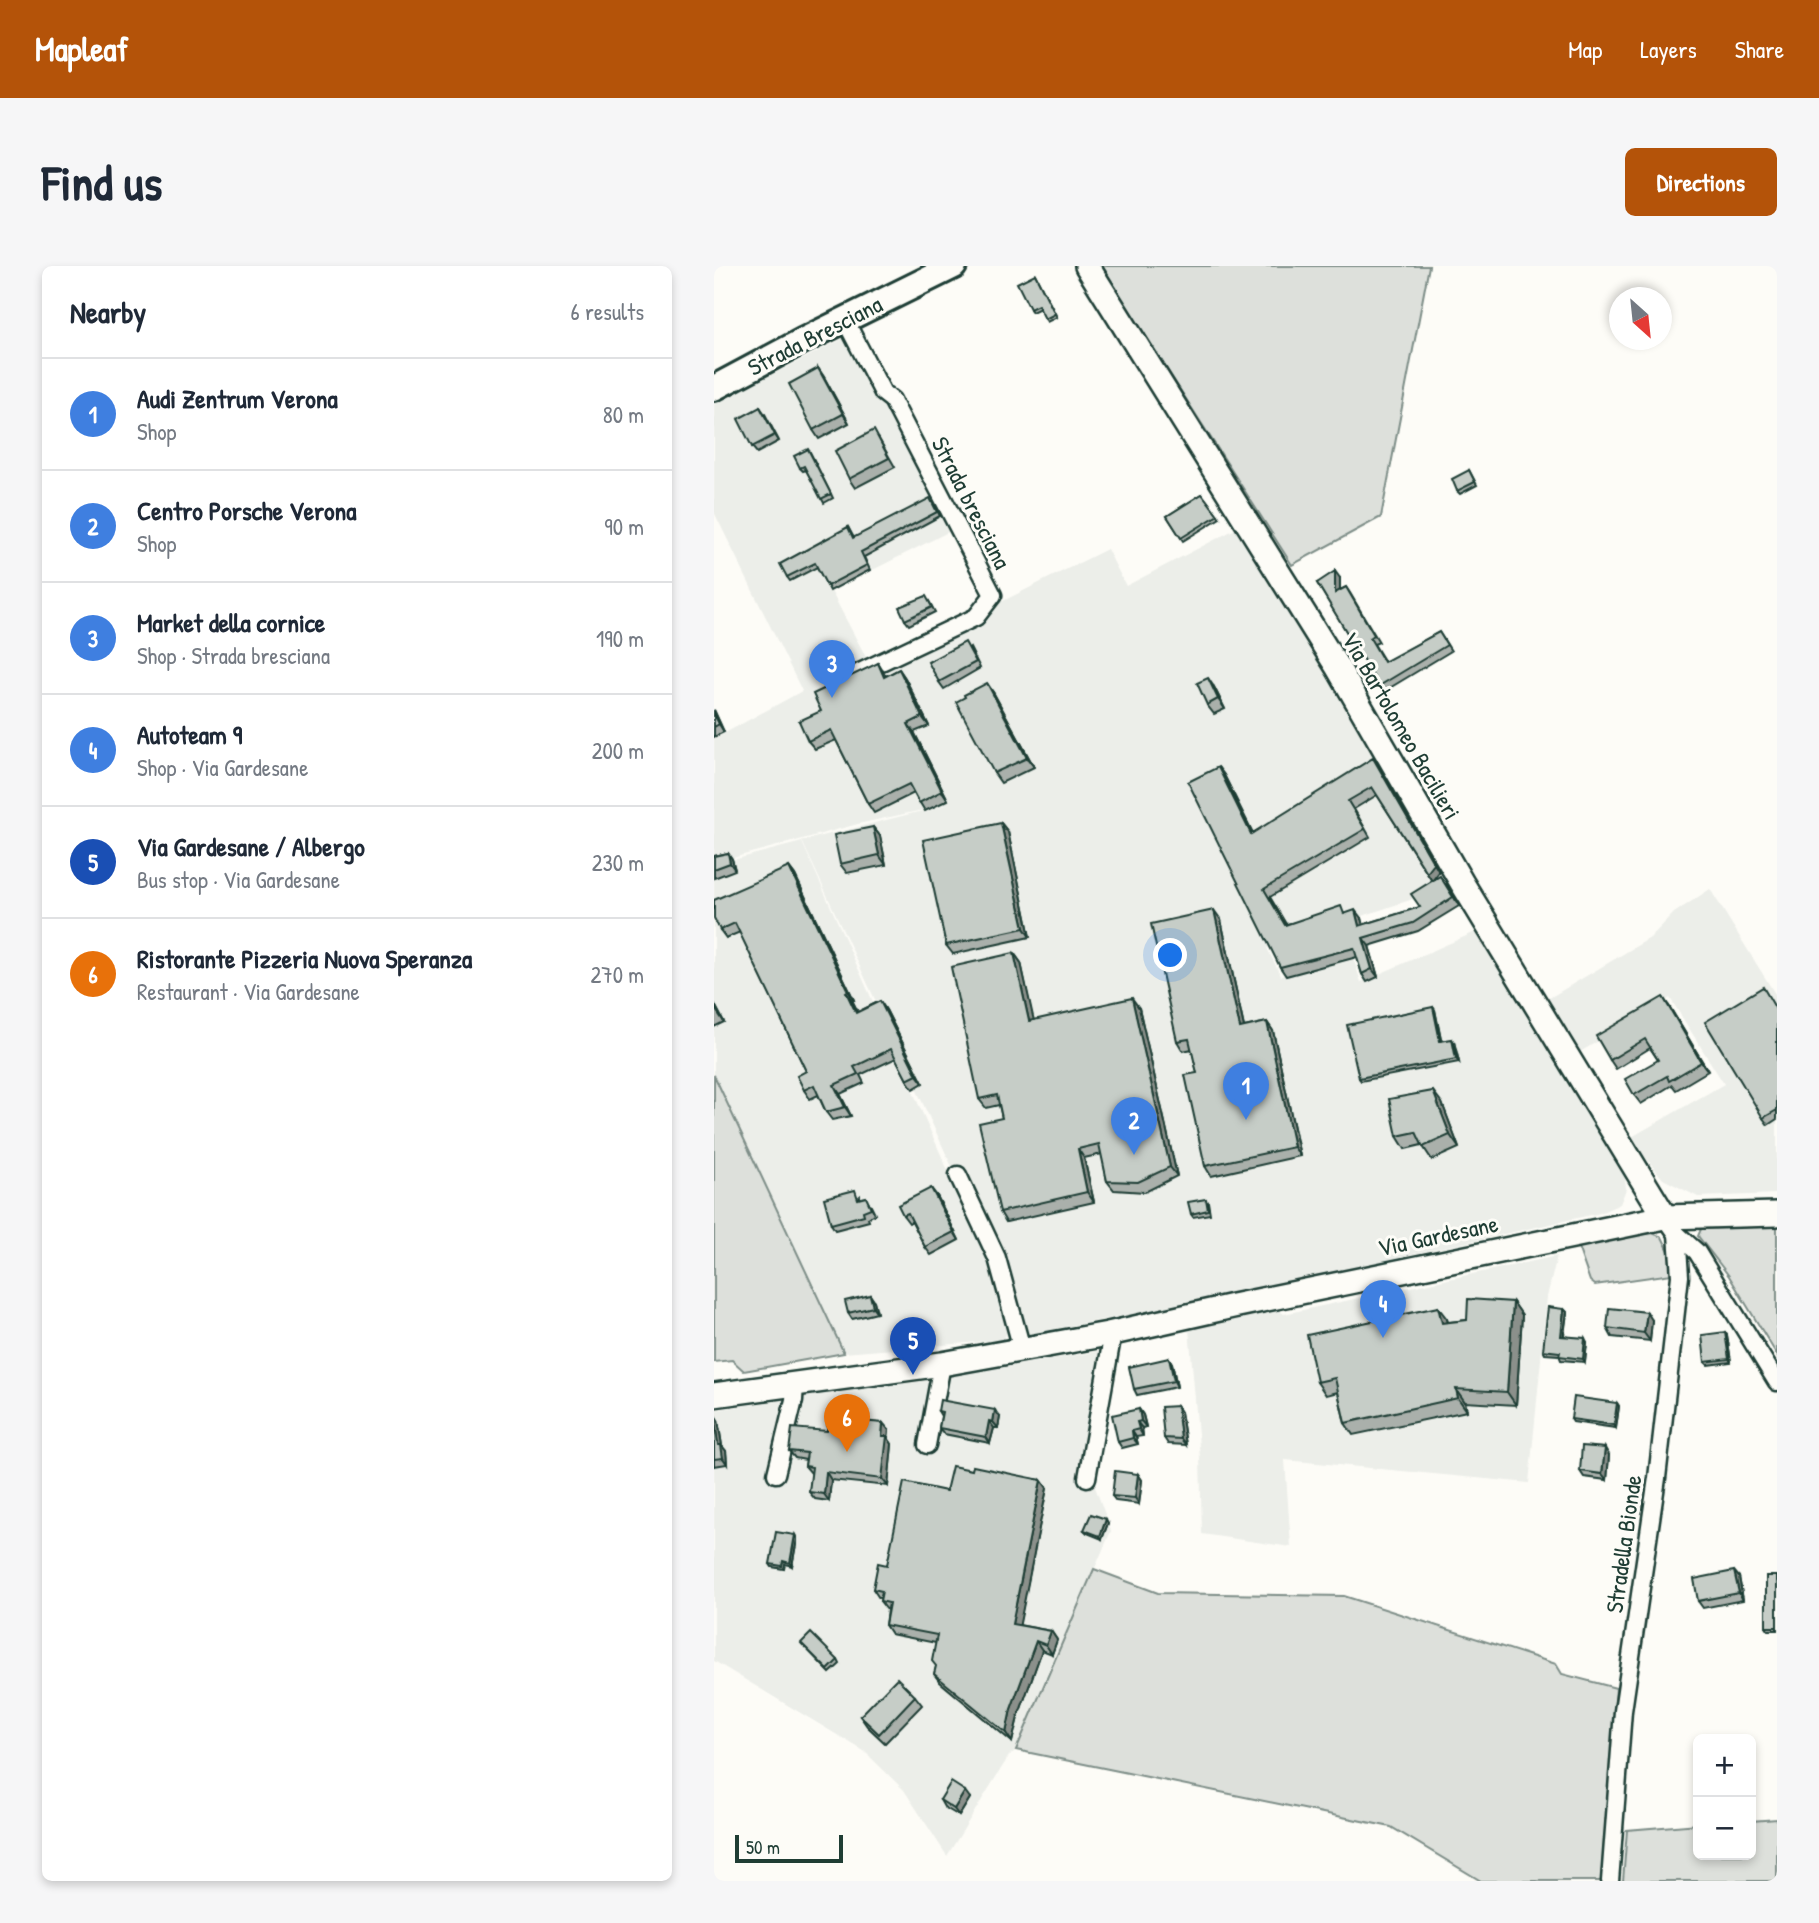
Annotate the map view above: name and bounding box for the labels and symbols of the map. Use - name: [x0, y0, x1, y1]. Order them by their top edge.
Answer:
- north arrow: [1609, 287, 1672, 350]
- street label: Strada Bresciana: [742, 288, 887, 383]
- street label: Strada bresciana: [925, 431, 1019, 574]
- street label: Via Bartolomeo Bacilieri: [1335, 626, 1469, 825]
- pin: 3: [809, 640, 855, 698]
- your location: [1153, 938, 1187, 972]
- pin: 1: [1223, 1062, 1269, 1120]
- pin: 2: [1111, 1097, 1157, 1155]
- street label: Via Gardesane: [1375, 1207, 1501, 1263]
- pin: 4: [1360, 1280, 1406, 1338]
- pin: 5: [890, 1317, 936, 1375]
- pin: 6: [824, 1394, 870, 1452]
- street label: Stradella Bionde: [1597, 1472, 1649, 1615]
- scale bar: [735, 1832, 844, 1864]

